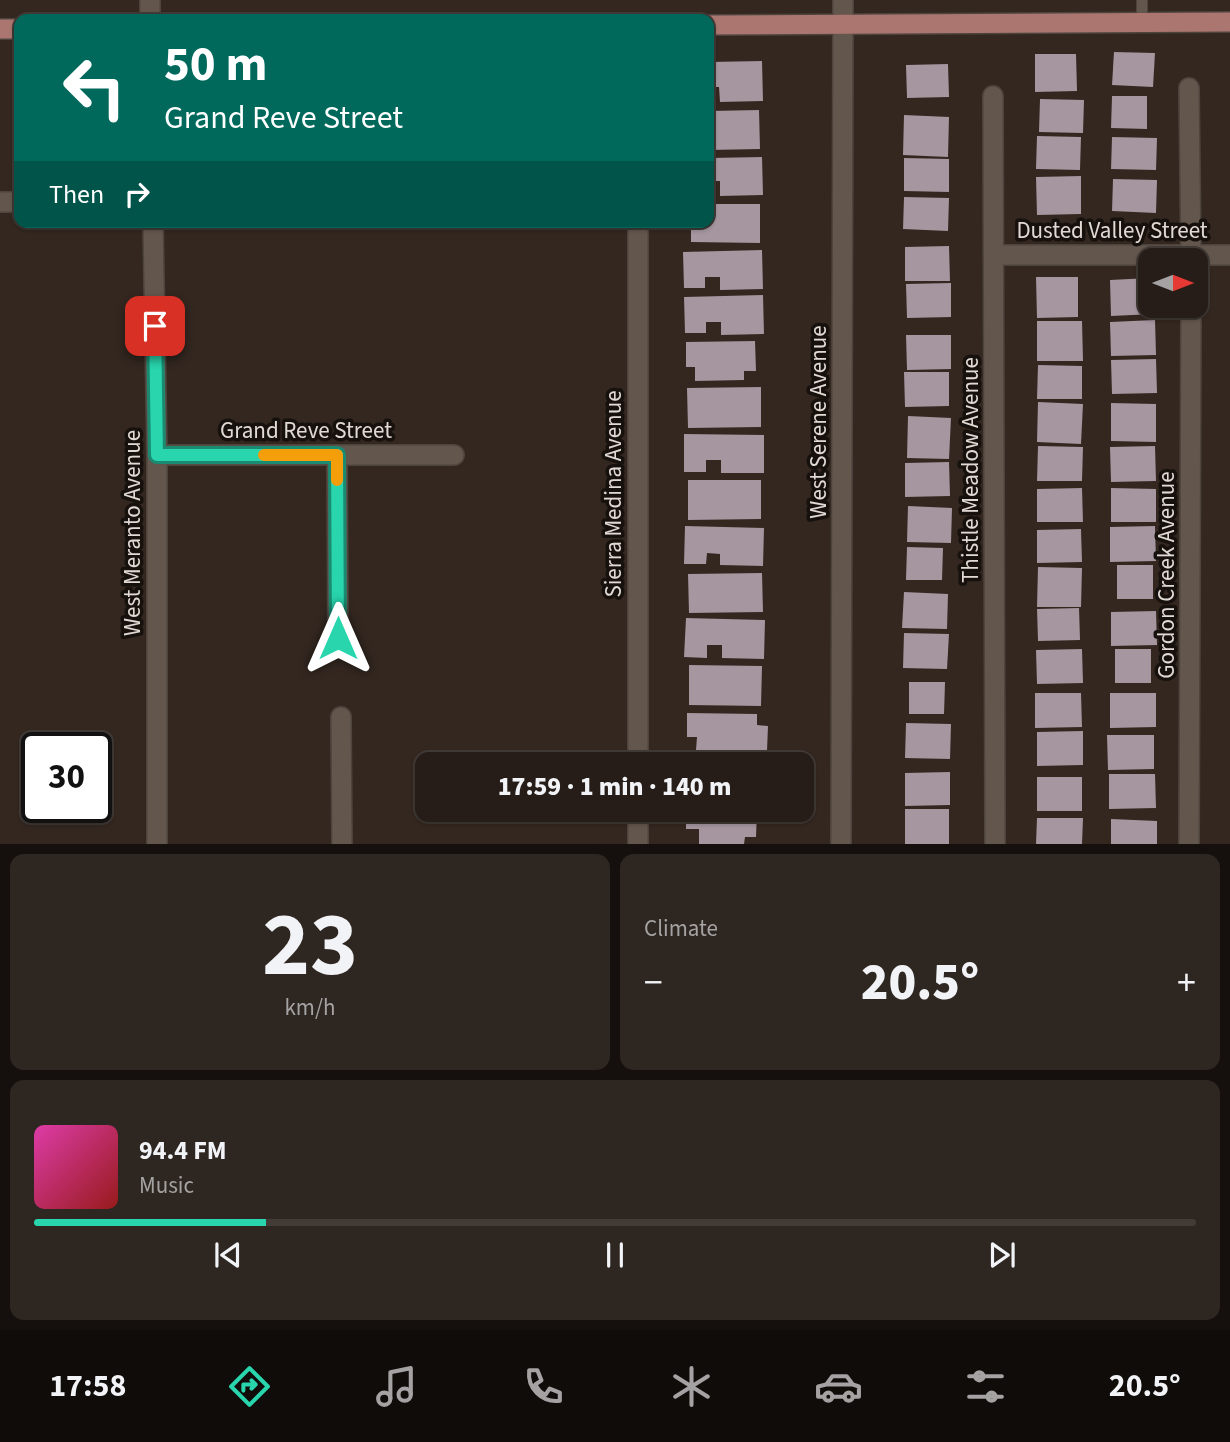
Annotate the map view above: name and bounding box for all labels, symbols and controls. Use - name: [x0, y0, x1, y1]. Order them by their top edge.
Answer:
- text: 50 m: [164, 30, 268, 100]
- icon: left: [49, 42, 140, 133]
- text: Grand Reve Street: [164, 95, 403, 141]
- icon: right: [118, 175, 156, 213]
- text: Then: [49, 176, 104, 213]
- street label: Dusted Valley Street: [1016, 214, 1208, 247]
- north arrow: [1138, 248, 1208, 318]
- map controls: [1138, 248, 1208, 318]
- pin: [125, 296, 185, 356]
- icon: arrive: [136, 307, 174, 345]
- street label: West Serene Avenue: [802, 325, 835, 519]
- street label: Thistle Meadow Avenue: [954, 357, 987, 583]
- street label: Sierra Medina Avenue: [597, 390, 630, 598]
- street label: Grand Reve Street: [220, 414, 392, 447]
- street label: West Meranto Avenue: [116, 430, 149, 636]
- street label: Gordon Creek Avenue: [1150, 471, 1183, 679]
- position arrow: [301, 601, 375, 675]
- speed limit sign: 30: [21, 732, 112, 823]
- text: 17:59 · 1 min · 140 m: [498, 768, 731, 805]
- text: 23: [262, 881, 358, 1010]
- text: Climate: [644, 912, 718, 945]
- text: 20.5°: [861, 946, 979, 1020]
- text: −: [644, 956, 663, 1010]
- text: +: [1177, 956, 1196, 1010]
- text: km/h: [284, 991, 336, 1024]
- text: 94.4 FM: [139, 1132, 227, 1169]
- text: Music: [139, 1169, 194, 1202]
- icon: previous: [209, 1236, 247, 1274]
- icon: pause: [596, 1236, 634, 1274]
- icon: next: [983, 1236, 1021, 1274]
- icon: directions: [225, 1362, 274, 1411]
- icon: music: [372, 1362, 421, 1411]
- icon: phone: [519, 1362, 568, 1411]
- icon: climate: [667, 1362, 716, 1411]
- icon: car: [814, 1362, 863, 1411]
- icon: filters: [961, 1362, 1010, 1411]
- text: 17:58: [49, 1363, 126, 1409]
- text: 20.5°: [1109, 1363, 1181, 1409]

